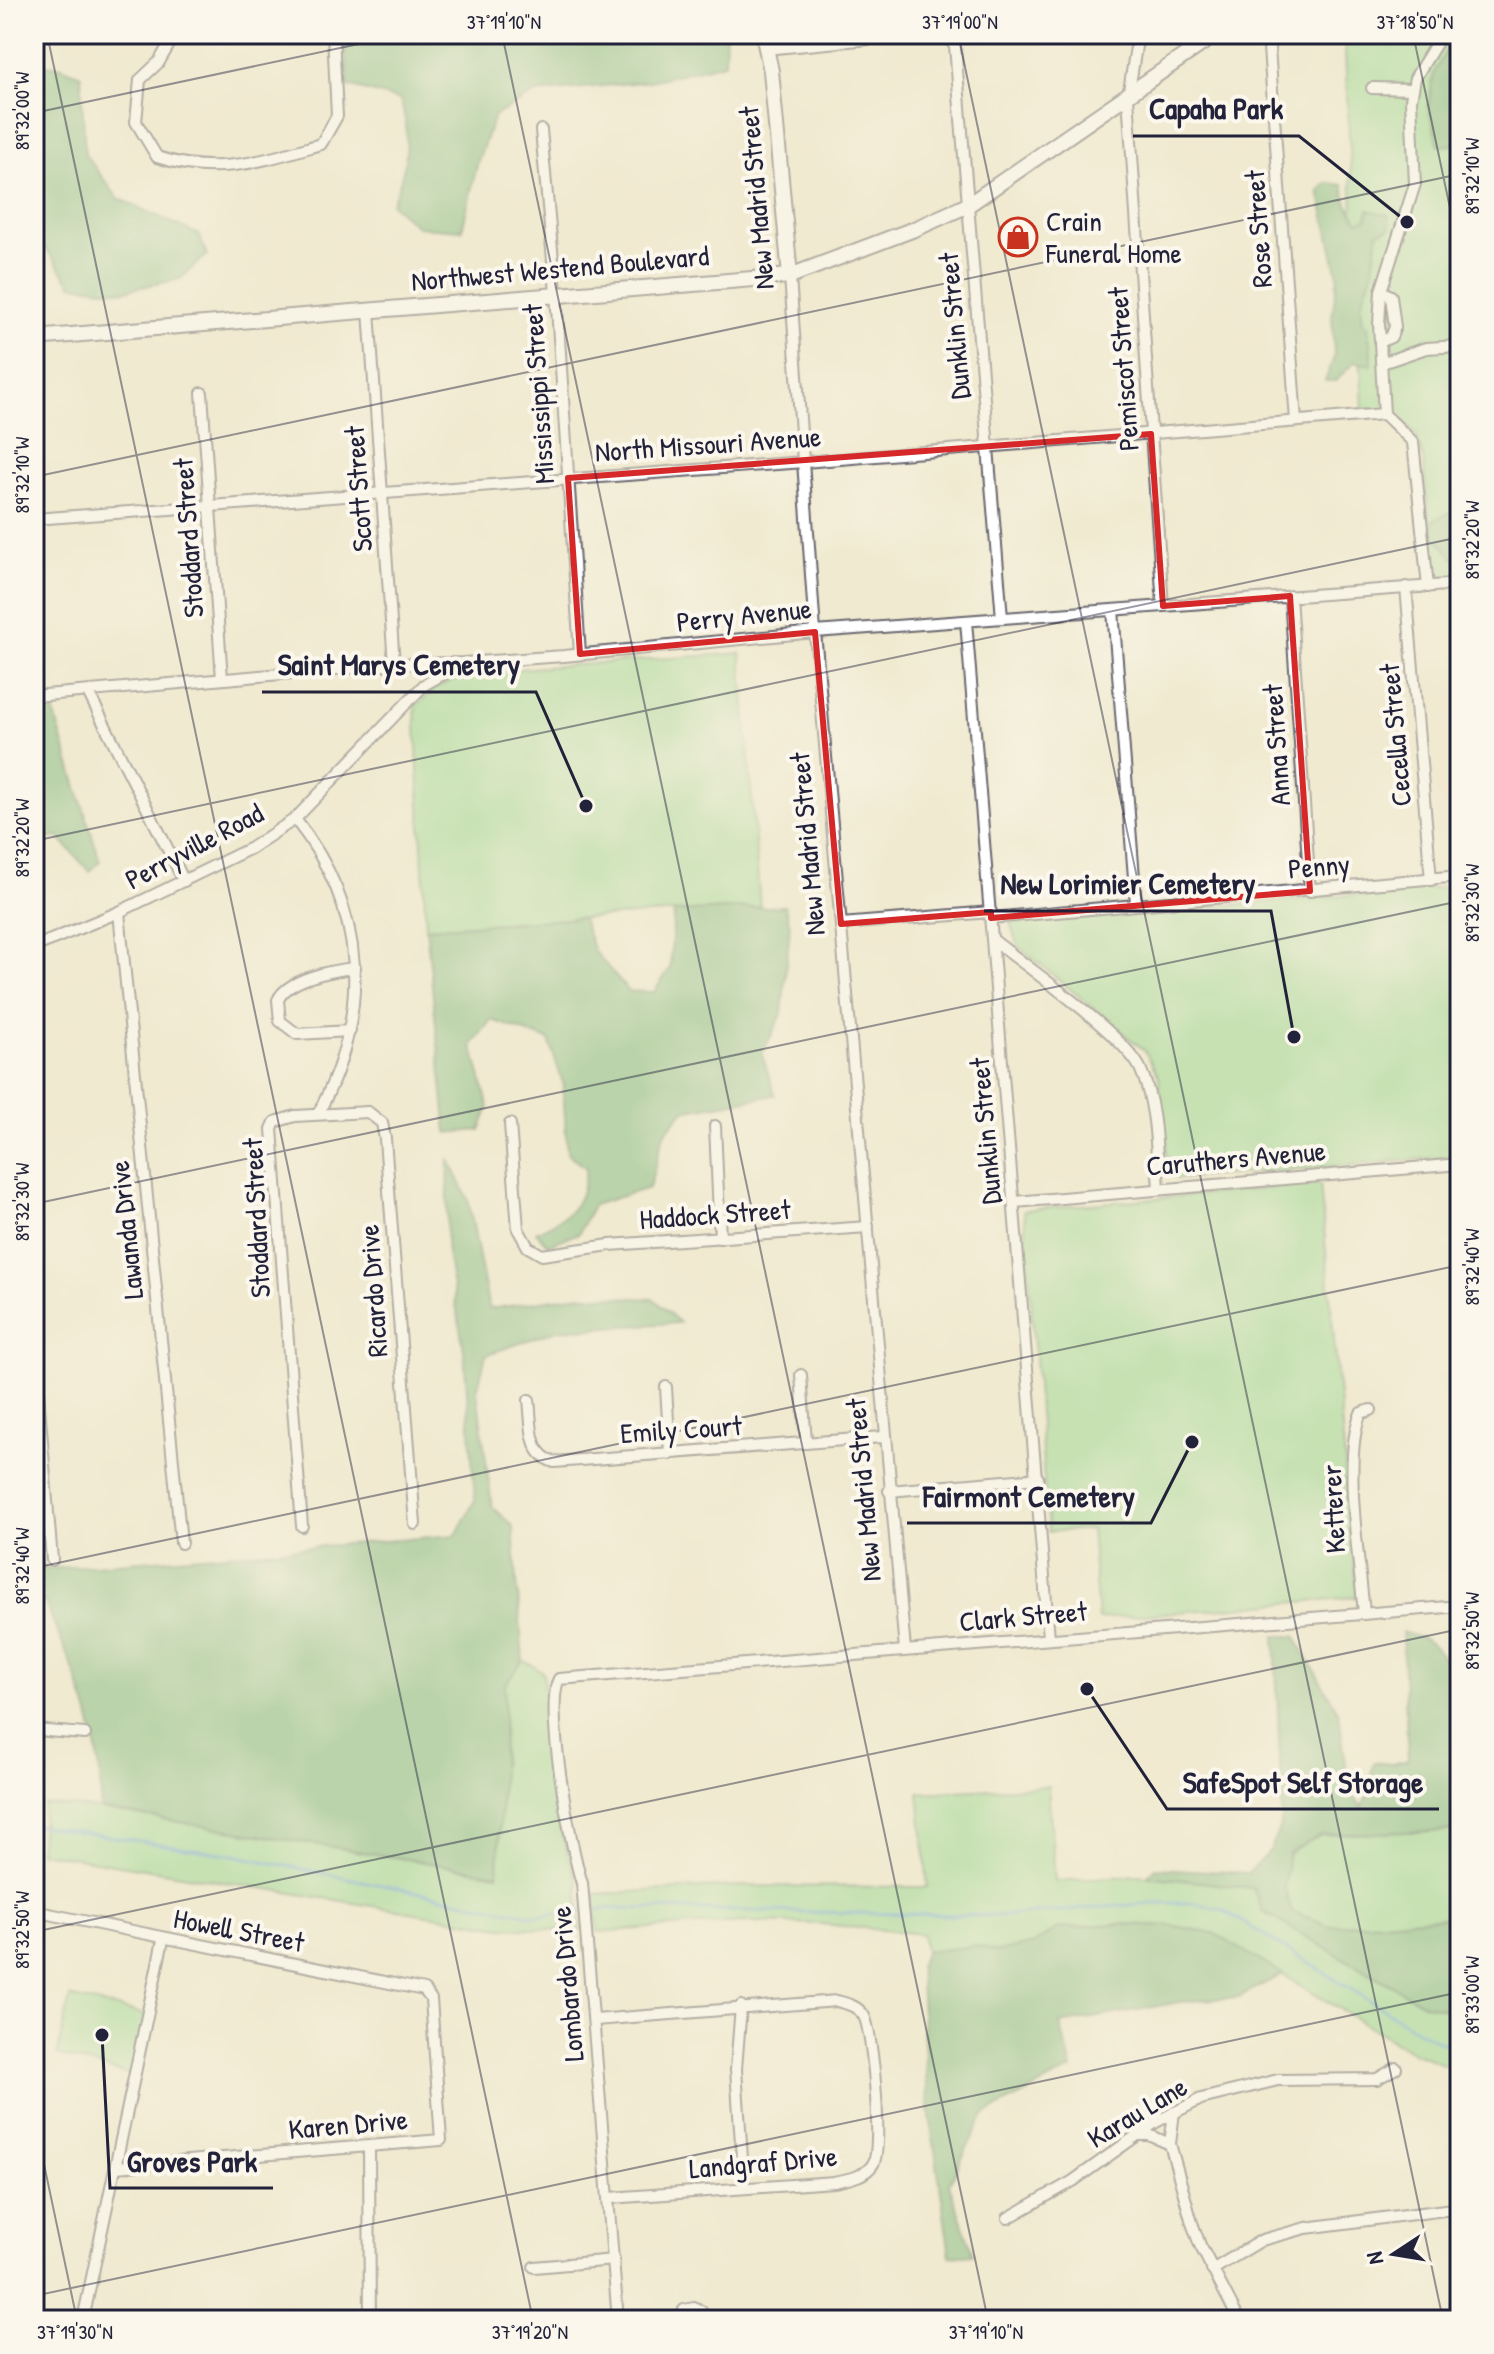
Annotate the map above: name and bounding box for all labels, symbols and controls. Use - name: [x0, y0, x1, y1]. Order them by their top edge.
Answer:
- text: 37°19'10"N: [467, 8, 541, 35]
- text: 37°19'00"N: [922, 8, 998, 35]
- text: 37°18'50"N: [1377, 8, 1453, 35]
- text: 89°32'00"W: [8, 71, 35, 150]
- callout: Capaha Park: [1133, 82, 1299, 136]
- text: Capaha Park: [1149, 88, 1284, 129]
- street label: New Madrid Street: [729, 105, 783, 291]
- text: 89°32'10"W: [1458, 137, 1485, 214]
- street label: Rose Street: [1235, 169, 1281, 289]
- place label: Crain Funeral Home: [1045, 202, 1182, 272]
- shop icon: Crain Funeral Home: [997, 216, 1039, 258]
- street label: Northwest Westend Boulevard: [410, 236, 710, 300]
- street label: Dunklin Street: [929, 251, 979, 401]
- street label: Pemiscot Street: [1098, 285, 1148, 452]
- street label: Mississippi Street: [513, 302, 563, 485]
- street label: North Missouri Avenue: [594, 417, 822, 471]
- street label: Scott Street: [335, 425, 381, 553]
- text: 89°32'10"W: [8, 436, 35, 513]
- street label: Stoddard Street: [163, 457, 213, 619]
- text: 89°32'20"W: [1458, 500, 1485, 579]
- street label: Perry Avenue: [675, 589, 813, 641]
- callout: Saint Marys Cemetery: [262, 638, 536, 692]
- text: Saint Marys Cemetery: [278, 644, 521, 685]
- street label: Cecella Street: [1370, 662, 1420, 808]
- street label: Anna Street: [1253, 683, 1299, 807]
- street label: New Madrid Street: [780, 751, 834, 937]
- street label: Perryville Road: [118, 794, 270, 898]
- text: 89°32'20"W: [8, 798, 35, 877]
- street label: Penny: [1287, 844, 1352, 888]
- callout: New Lorimier Cemetery: [984, 857, 1271, 911]
- text: New Lorimier Cemetery: [1001, 863, 1256, 904]
- text: 89°32'30"W: [1458, 863, 1485, 942]
- street label: Dunklin Street: [960, 1056, 1010, 1206]
- street label: Caruthers Avenue: [1145, 1131, 1327, 1185]
- street label: Stoddard Street: [233, 1137, 279, 1299]
- street label: Lawanda Drive: [100, 1159, 152, 1301]
- text: 89°32'30"W: [8, 1162, 35, 1241]
- street label: Haddock Street: [638, 1190, 792, 1238]
- street label: Ricardo Drive: [349, 1223, 397, 1359]
- text: 89°32'40"W: [1458, 1228, 1485, 1306]
- street label: New Madrid Street: [836, 1397, 890, 1583]
- street label: Emily Court: [619, 1406, 743, 1452]
- street label: Ketterer: [1312, 1463, 1354, 1554]
- callout: Fairmont Cemetery: [907, 1469, 1151, 1523]
- text: Fairmont Cemetery: [922, 1476, 1135, 1517]
- text: 89°32'40"W: [8, 1527, 35, 1605]
- street label: Clark Street: [958, 1591, 1089, 1640]
- text: 89°32'50"W: [1458, 1591, 1485, 1670]
- callout: SafeSpot Self Storage: [1167, 1755, 1439, 1809]
- text: SafeSpot Self Storage: [1183, 1762, 1423, 1803]
- text: 89°32'50"W: [8, 1890, 35, 1969]
- street label: Howell Street: [170, 1899, 308, 1961]
- street label: Lombardo Drive: [541, 1905, 593, 2063]
- text: 89°33'00"W: [1458, 1955, 1485, 2034]
- street label: Karau Lane: [1080, 2067, 1194, 2157]
- street label: Karen Drive: [287, 2100, 409, 2148]
- callout: Groves Park: [110, 2134, 273, 2188]
- street label: Landgraf Drive: [687, 2137, 839, 2187]
- text: Groves Park: [127, 2141, 258, 2181]
- north arrow: [1354, 2214, 1434, 2294]
- text: N: [1358, 2249, 1390, 2267]
- text: 37°19'30"N: [37, 2318, 113, 2345]
- text: 37°19'20"N: [492, 2318, 568, 2345]
- text: 37°19'10"N: [949, 2318, 1023, 2345]

